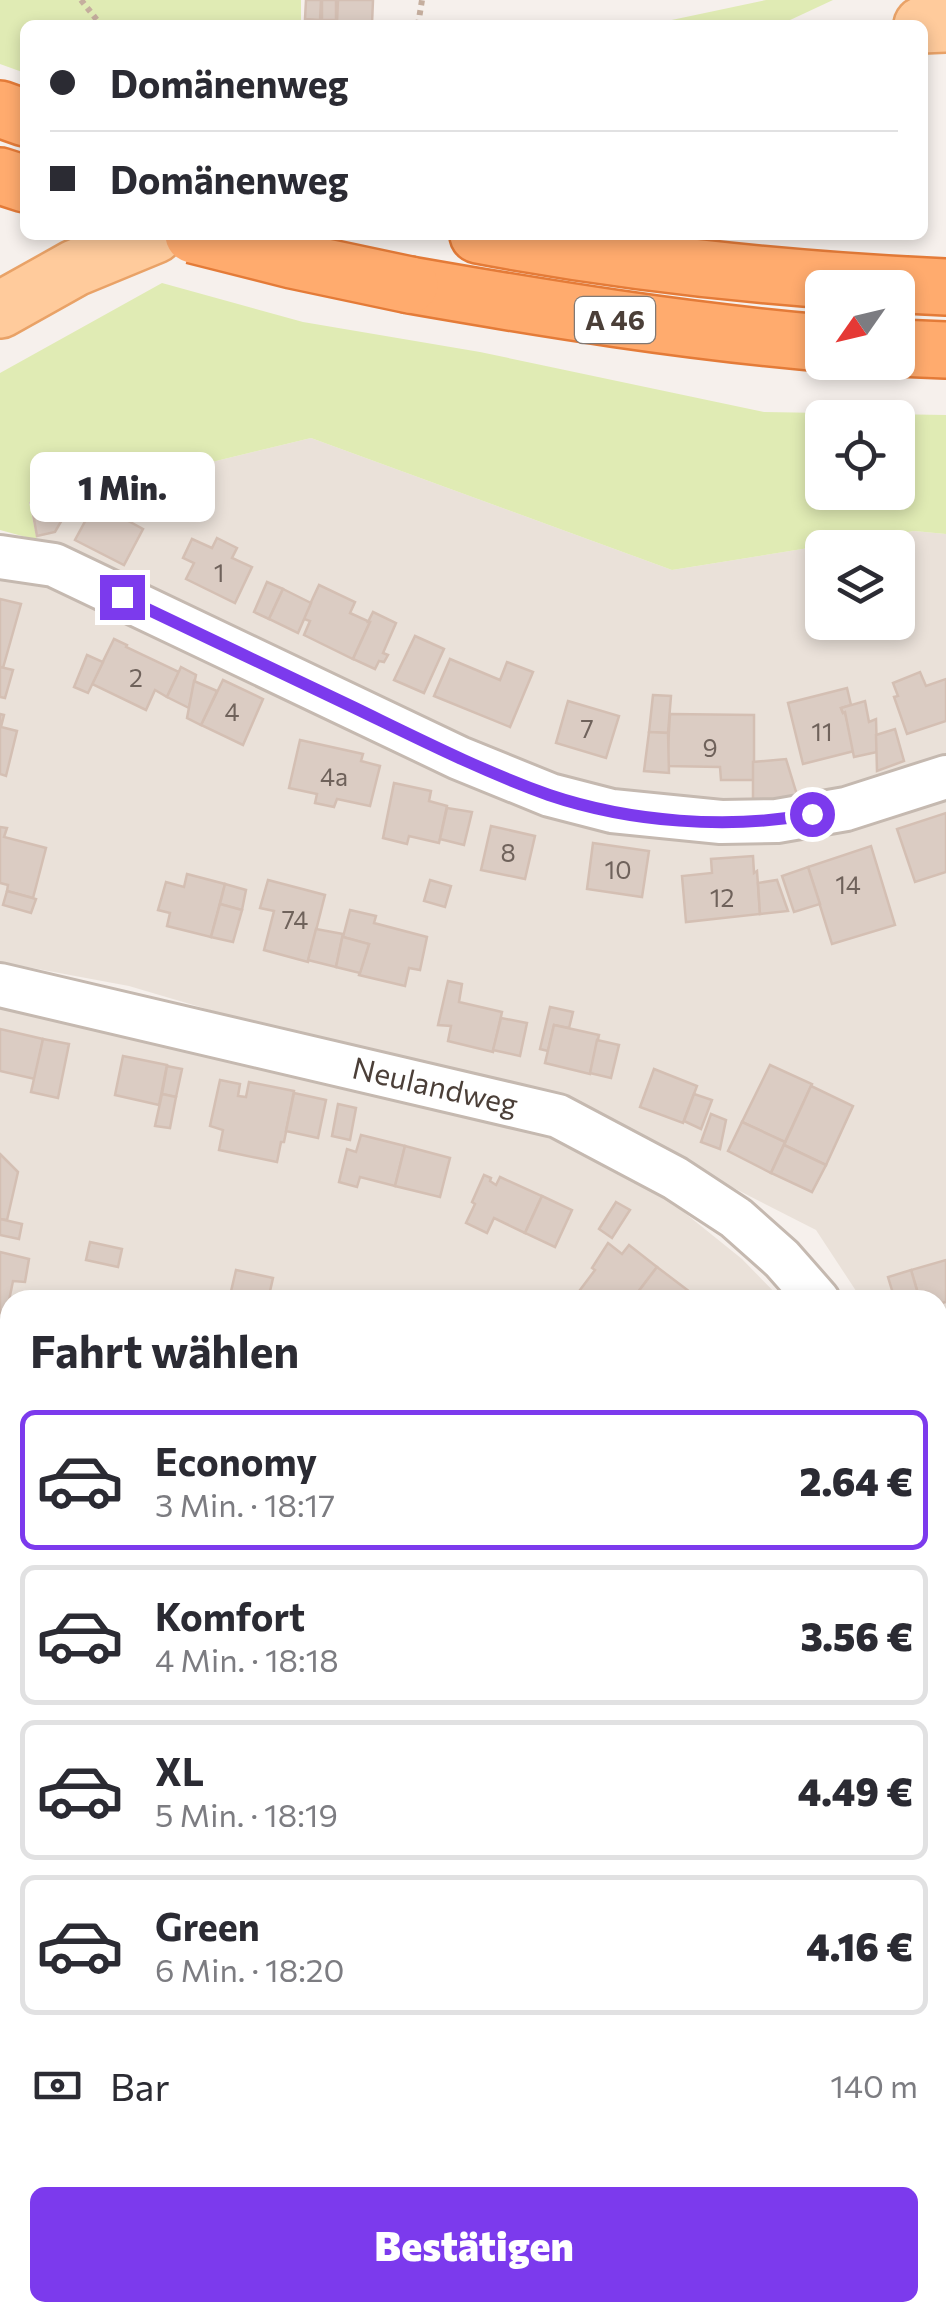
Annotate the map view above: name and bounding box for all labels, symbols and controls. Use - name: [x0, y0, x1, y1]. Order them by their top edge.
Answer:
- text: Domänenweg: [110, 59, 349, 106]
- text: Domänenweg: [110, 155, 349, 202]
- north arrow: [805, 270, 915, 380]
- map controls: [805, 270, 915, 640]
- road number: A 46: [575, 297, 655, 343]
- button: locate: [805, 400, 915, 510]
- callout: 1 Min.: [29, 452, 214, 522]
- text: 1 Min.: [78, 467, 167, 507]
- button: layers: [805, 530, 915, 640]
- house number: 1: [214, 557, 224, 587]
- route end: [100, 575, 145, 620]
- house number: 2: [129, 662, 143, 692]
- house number: 4: [224, 696, 240, 726]
- house number: 7: [580, 713, 594, 743]
- house number: 11: [811, 716, 833, 746]
- house number: 9: [702, 732, 718, 762]
- house number: 4a: [320, 761, 348, 791]
- route start: [790, 792, 835, 837]
- house number: 8: [500, 837, 516, 867]
- house number: 10: [604, 854, 632, 884]
- house number: 14: [835, 869, 861, 899]
- house number: 12: [710, 882, 734, 912]
- house number: 74: [282, 904, 308, 934]
- street label: Neulandweg: [349, 1048, 522, 1122]
- text: Fahrt wählen: [30, 1322, 299, 1377]
- icon: car: [35, 1435, 125, 1525]
- text: Economy: [155, 1437, 317, 1484]
- text: 2.64 €: [800, 1457, 913, 1504]
- text: 3 Min. · 18:17: [155, 1484, 335, 1524]
- icon: car: [35, 1590, 125, 1680]
- text: Komfort: [155, 1592, 305, 1639]
- text: 3.56 €: [800, 1612, 913, 1659]
- text: 4 Min. · 18:18: [155, 1639, 339, 1679]
- icon: car: [35, 1745, 125, 1835]
- text: XL: [155, 1747, 204, 1794]
- text: 4.49 €: [798, 1767, 913, 1814]
- text: 5 Min. · 18:19: [155, 1794, 338, 1834]
- icon: car: [35, 1900, 125, 1990]
- text: Green: [155, 1902, 260, 1949]
- text: 4.16 €: [806, 1922, 913, 1969]
- text: 6 Min. · 18:20: [155, 1949, 344, 1989]
- icon: cash: [30, 2058, 85, 2113]
- text: Bar: [110, 2062, 170, 2109]
- text: 140 m: [830, 2065, 918, 2105]
- button: Bestätigen: [30, 2187, 918, 2302]

